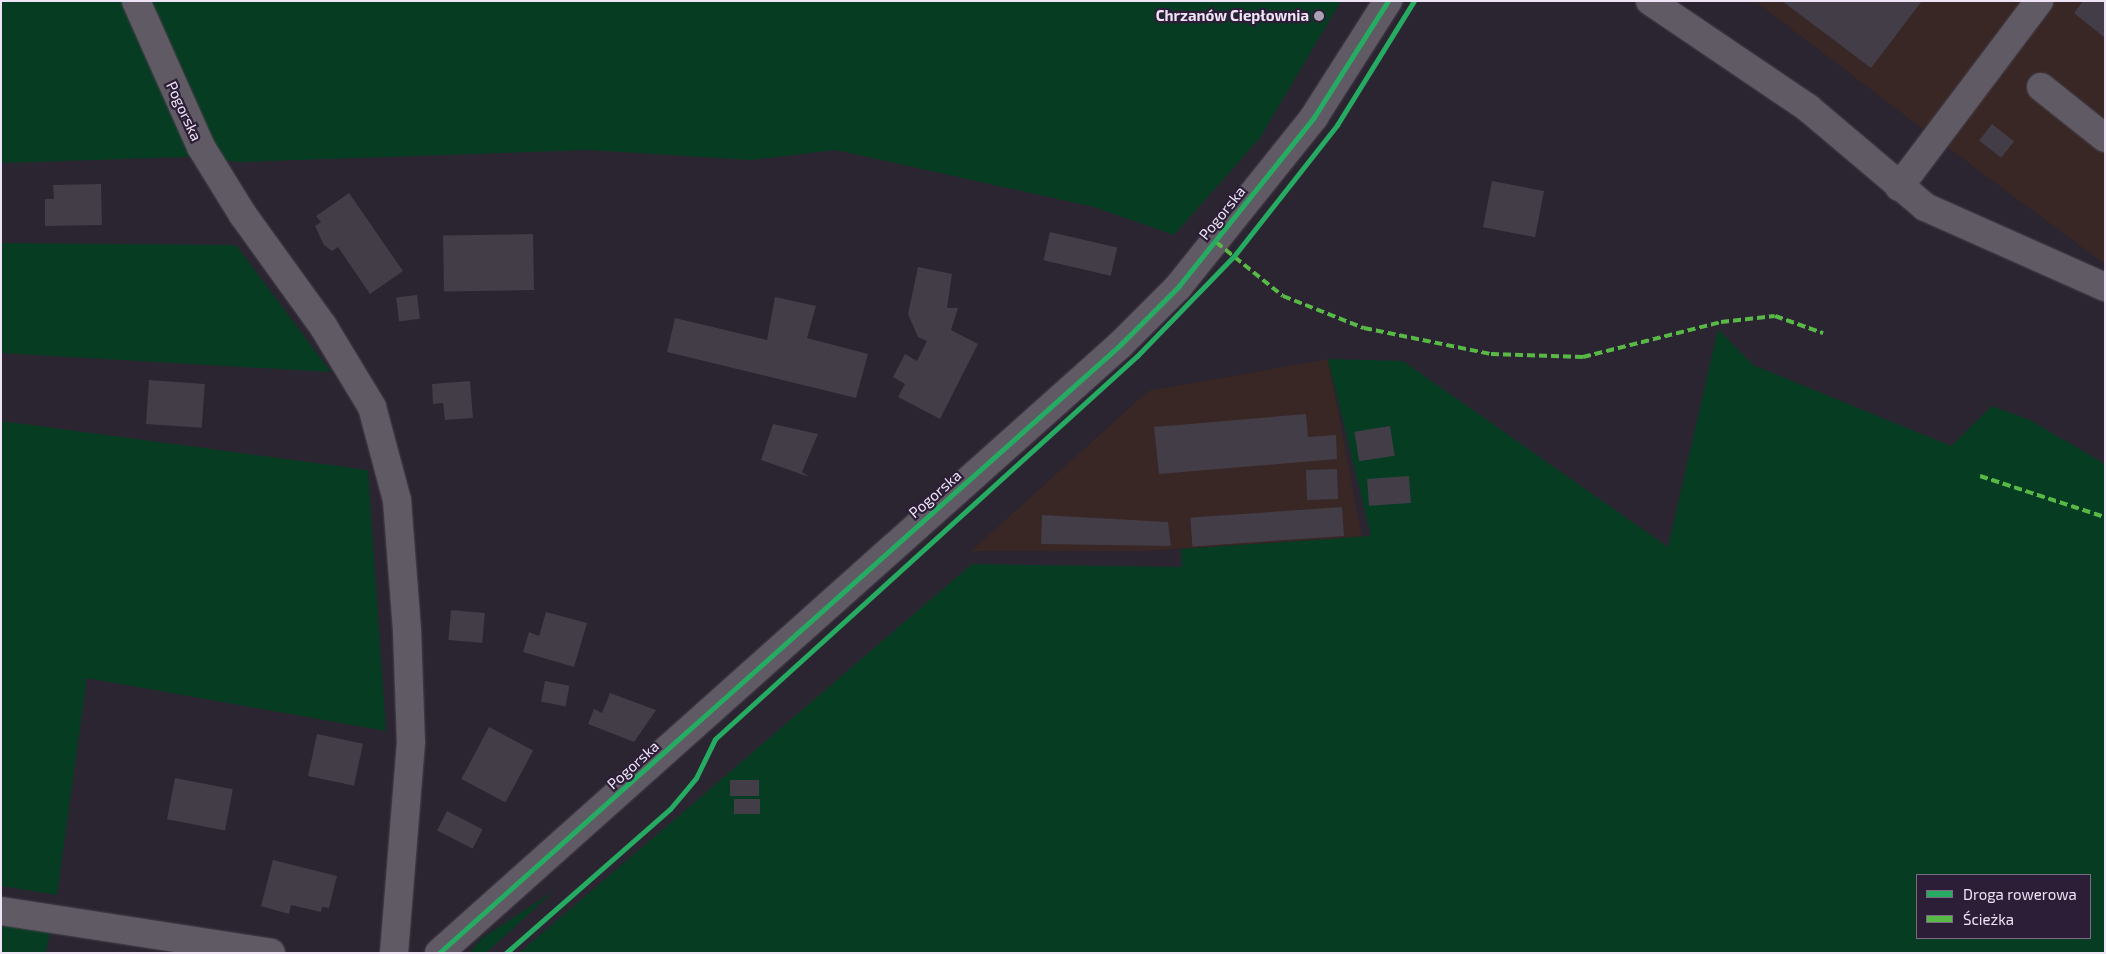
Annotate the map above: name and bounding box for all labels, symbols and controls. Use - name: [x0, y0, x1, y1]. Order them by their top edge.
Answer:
- place label: Chrzanów Ciepłownia: [1156, 7, 1309, 25]
- marker: Chrzanów Ciepłownia: [1313, 10, 1325, 22]
- street label: Pogorska: [162, 78, 206, 144]
- street label: Pogorska: [1195, 183, 1249, 243]
- street label: Pogorska: [905, 466, 965, 522]
- street label: Pogorska: [603, 737, 663, 793]
- legend: [1916, 874, 2091, 939]
- text: Droga rowerowa: [1963, 885, 2077, 903]
- text: Ścieżka: [1963, 910, 2014, 928]

